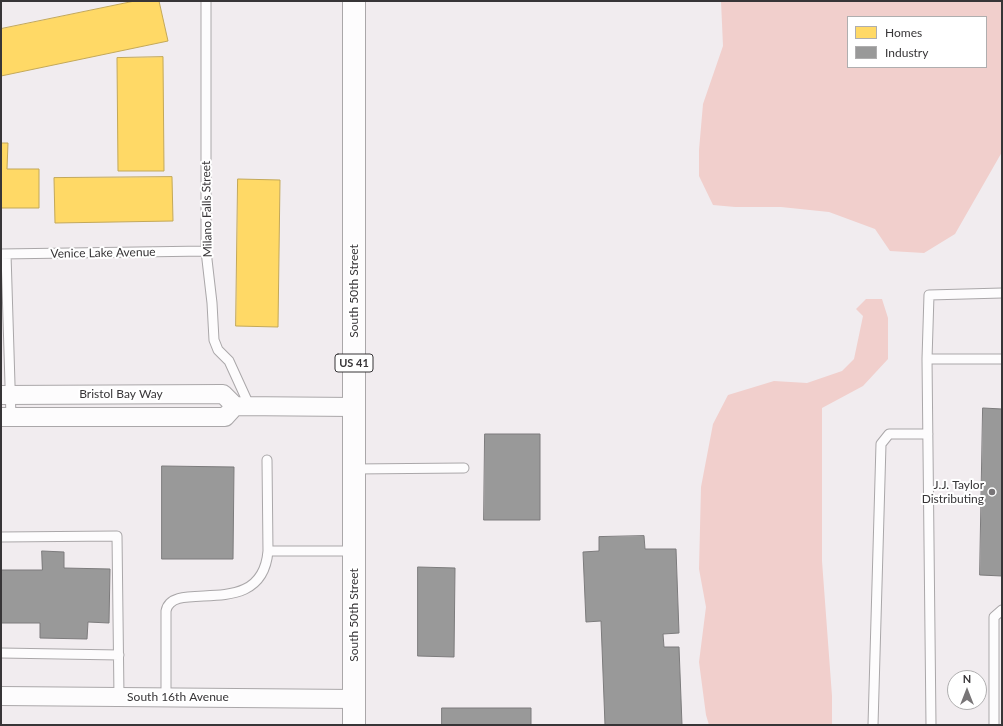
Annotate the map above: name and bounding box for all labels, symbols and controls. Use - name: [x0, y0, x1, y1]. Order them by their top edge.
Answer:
- legend: [847, 16, 987, 68]
- text: Homes: [885, 25, 922, 40]
- text: Industry: [885, 45, 928, 60]
- street label: Milano Falls Street: [199, 161, 215, 257]
- street label: South 50th Street: [347, 244, 361, 338]
- street label: Venice Lake Avenue: [50, 245, 156, 261]
- road number: US 41: [335, 354, 373, 372]
- street label: Bristol Bay Way: [79, 387, 163, 401]
- place label: J.J. Taylor Distributing: [922, 478, 984, 506]
- marker: J.J. Taylor Distributing: [987, 487, 997, 497]
- street label: South 50th Street: [347, 568, 361, 662]
- north arrow: [947, 670, 987, 710]
- text: N: [963, 672, 971, 685]
- street label: South 16th Avenue: [127, 690, 229, 704]

